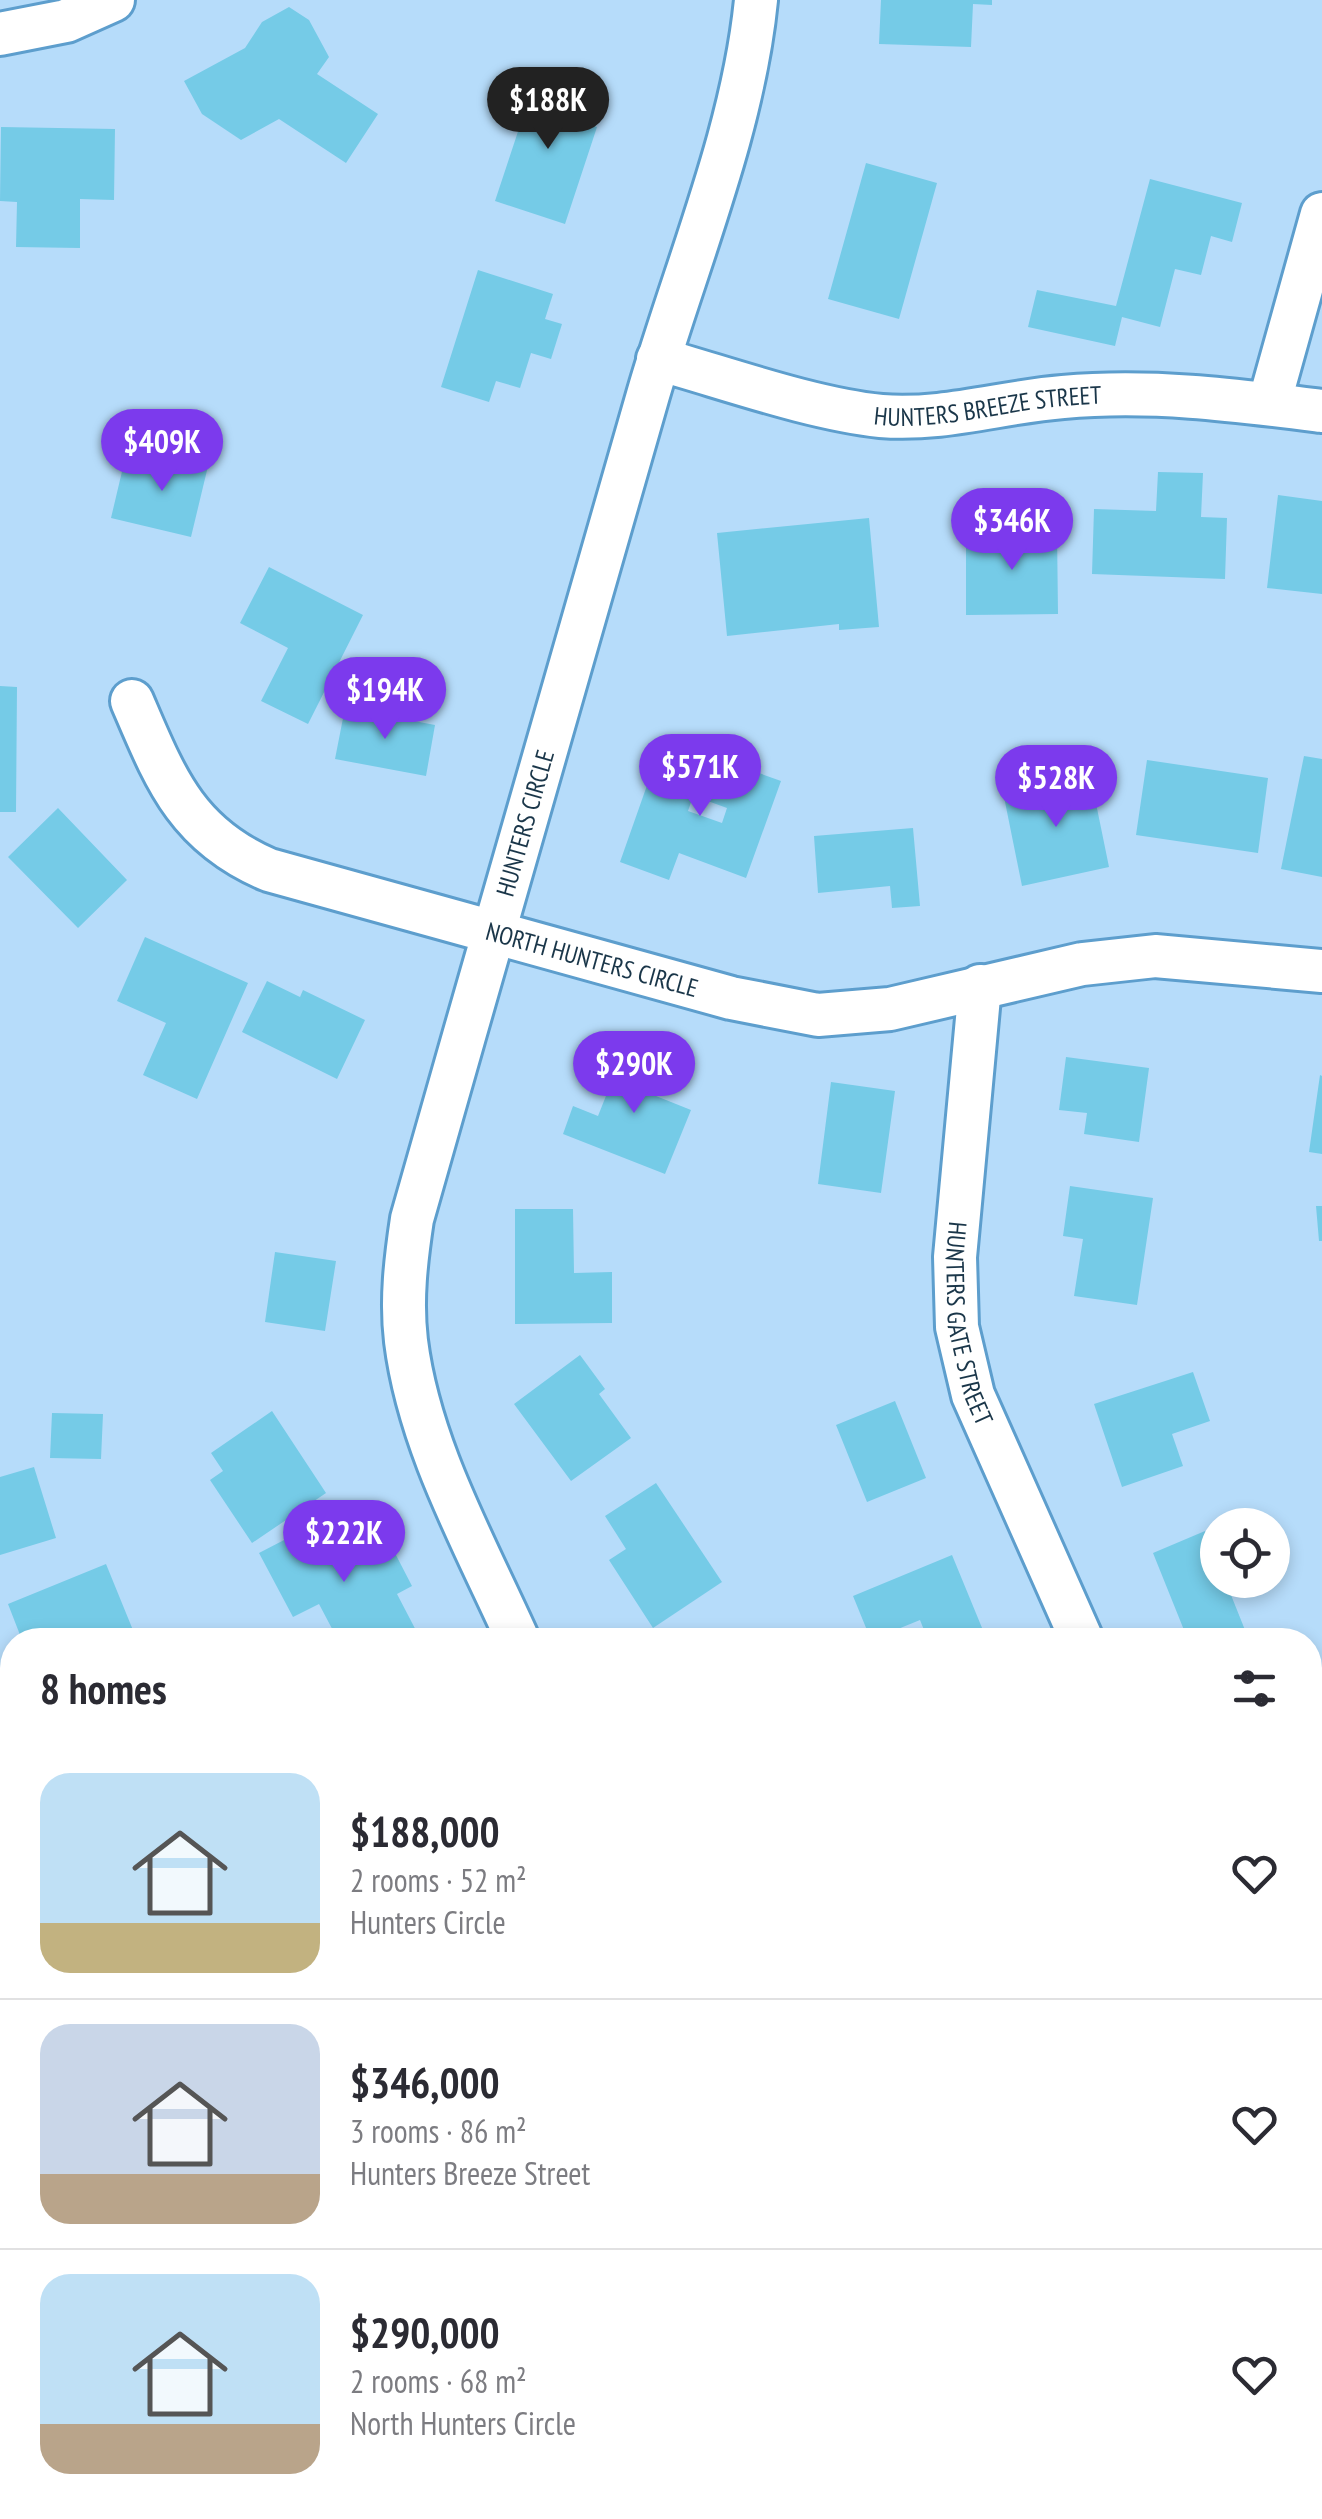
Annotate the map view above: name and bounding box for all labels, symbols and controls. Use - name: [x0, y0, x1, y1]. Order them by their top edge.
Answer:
- pin: $188K: [478, 67, 618, 152]
- text: $188K: [509, 78, 587, 120]
- street label: HUNTERS BREEZE STREET: [873, 379, 1102, 433]
- pin: $409K: [92, 409, 232, 494]
- text: $409K: [123, 420, 201, 462]
- pin: $346K: [942, 488, 1082, 573]
- text: $346K: [973, 499, 1051, 541]
- pin: $194K: [315, 657, 455, 742]
- text: $194K: [346, 668, 424, 710]
- pin: $571K: [630, 734, 770, 819]
- text: $571K: [661, 745, 739, 787]
- pin: $528K: [986, 745, 1126, 830]
- street label: HUNTERS CIRCLE: [489, 746, 561, 900]
- text: $528K: [1017, 756, 1095, 798]
- street label: NORTH HUNTERS CIRCLE: [482, 915, 702, 1004]
- pin: $290K: [564, 1031, 704, 1116]
- text: $290K: [595, 1042, 673, 1084]
- street label: HUNTERS GATE STREET: [939, 1220, 1000, 1430]
- pin: $222K: [274, 1500, 414, 1585]
- map controls: [1200, 1508, 1290, 1598]
- button: locate: [1200, 1508, 1290, 1598]
- text: $222K: [305, 1511, 383, 1553]
- text: 8 homes: [40, 1661, 167, 1716]
- icon: filters: [1227, 1661, 1282, 1716]
- text: $188,000: [350, 1804, 500, 1859]
- icon: home: [120, 1813, 240, 1933]
- icon: heart: [1227, 1846, 1282, 1901]
- text: 2 rooms · 52 m²: [350, 1859, 527, 1901]
- text: Hunters Circle: [350, 1901, 506, 1943]
- text: $346,000: [350, 2055, 500, 2110]
- icon: home: [120, 2064, 240, 2184]
- icon: heart: [1227, 2097, 1282, 2152]
- text: 3 rooms · 86 m²: [350, 2110, 527, 2152]
- text: Hunters Breeze Street: [350, 2152, 590, 2194]
- text: $290,000: [350, 2305, 500, 2360]
- icon: home: [120, 2314, 240, 2434]
- icon: heart: [1227, 2347, 1282, 2402]
- text: 2 rooms · 68 m²: [350, 2360, 527, 2402]
- text: North Hunters Circle: [350, 2402, 576, 2444]

